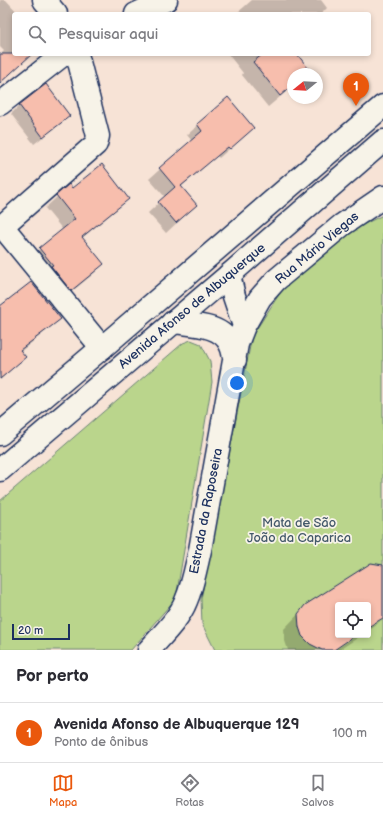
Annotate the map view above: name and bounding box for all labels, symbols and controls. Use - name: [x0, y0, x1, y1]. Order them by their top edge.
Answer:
- search box: [12, 12, 371, 56]
- icon: search: [26, 23, 48, 45]
- text: Pesquisar aqui: [58, 25, 158, 44]
- north arrow: [287, 68, 323, 104]
- pin: 1: [343, 73, 369, 106]
- street label: Rua Mário Viegas: [272, 208, 363, 288]
- street label: Avenida Afonso de Albuquerque: [115, 240, 269, 372]
- your location: [227, 373, 247, 393]
- street label: Estrada da Raposeira: [186, 447, 226, 575]
- park label: Mata de São João da Caparica: [247, 515, 351, 546]
- map controls: [335, 602, 371, 638]
- button: locate: [335, 602, 371, 638]
- scale bar: [12, 622, 70, 641]
- text: 20 m: [18, 624, 43, 637]
- text: Por perto: [16, 666, 89, 686]
- text: Avenida Afonso de Albuquerque 129: [54, 715, 300, 734]
- text: 1: [26, 725, 32, 741]
- text: 100 m: [332, 725, 367, 741]
- text: Ponto de ônibus: [54, 734, 148, 750]
- tab: Mapa: [49, 772, 77, 809]
- tab: Rotas: [175, 772, 204, 809]
- tab: Salvos: [302, 772, 334, 809]

